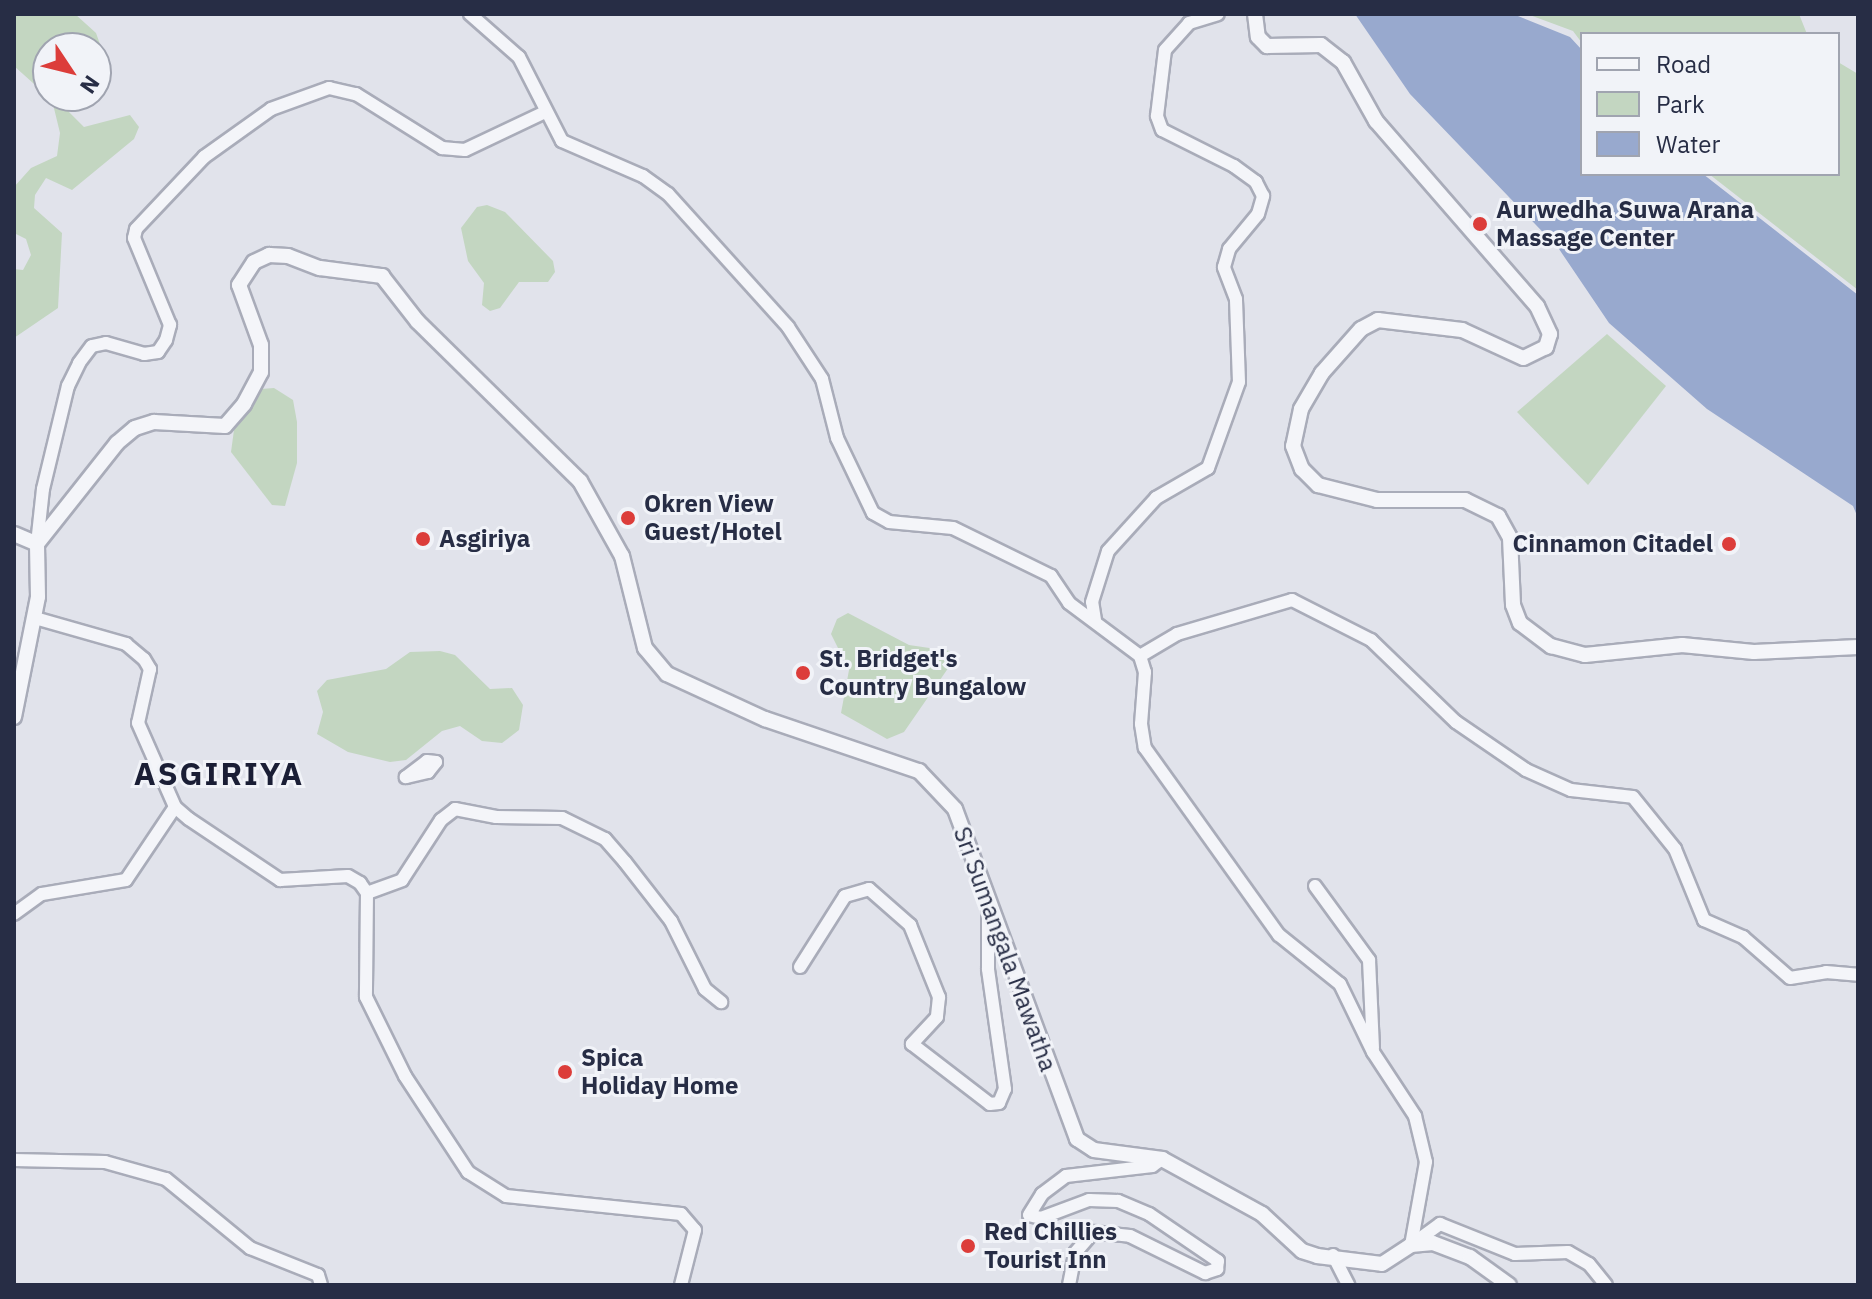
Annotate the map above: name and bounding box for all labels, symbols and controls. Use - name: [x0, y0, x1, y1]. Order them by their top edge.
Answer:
- north arrow: [32, 32, 112, 112]
- legend: [1580, 32, 1840, 176]
- text: Road: [1656, 48, 1711, 80]
- text: N: [74, 70, 107, 100]
- text: Park: [1656, 88, 1705, 120]
- text: Water: [1656, 128, 1720, 160]
- place label: Aurwedha Suwa Arana Massage Center: [1496, 196, 1754, 252]
- marker: Aurwedha Suwa Arana Massage Center: [1471, 215, 1489, 233]
- place label: Okren View Guest/Hotel: [644, 490, 782, 546]
- marker: Okren View Guest/Hotel: [619, 509, 637, 527]
- place label: Asgiriya: [439, 525, 530, 553]
- marker: Asgiriya: [414, 530, 432, 548]
- place label: Cinnamon Citadel: [1513, 530, 1713, 558]
- marker: Cinnamon Citadel: [1720, 535, 1738, 553]
- place label: St. Bridget's Country Bungalow: [819, 645, 1027, 701]
- marker: St. Bridget's Country Bungalow: [794, 664, 812, 682]
- district label: ASGIRIYA: [134, 754, 304, 792]
- street label: Sri Sumangala Mawatha: [947, 823, 1063, 1075]
- place label: Spica Holiday Home: [581, 1044, 738, 1100]
- marker: Spica Holiday Home: [556, 1063, 574, 1081]
- place label: Red Chillies Tourist Inn: [984, 1218, 1117, 1274]
- marker: Red Chillies Tourist Inn: [959, 1237, 977, 1255]

